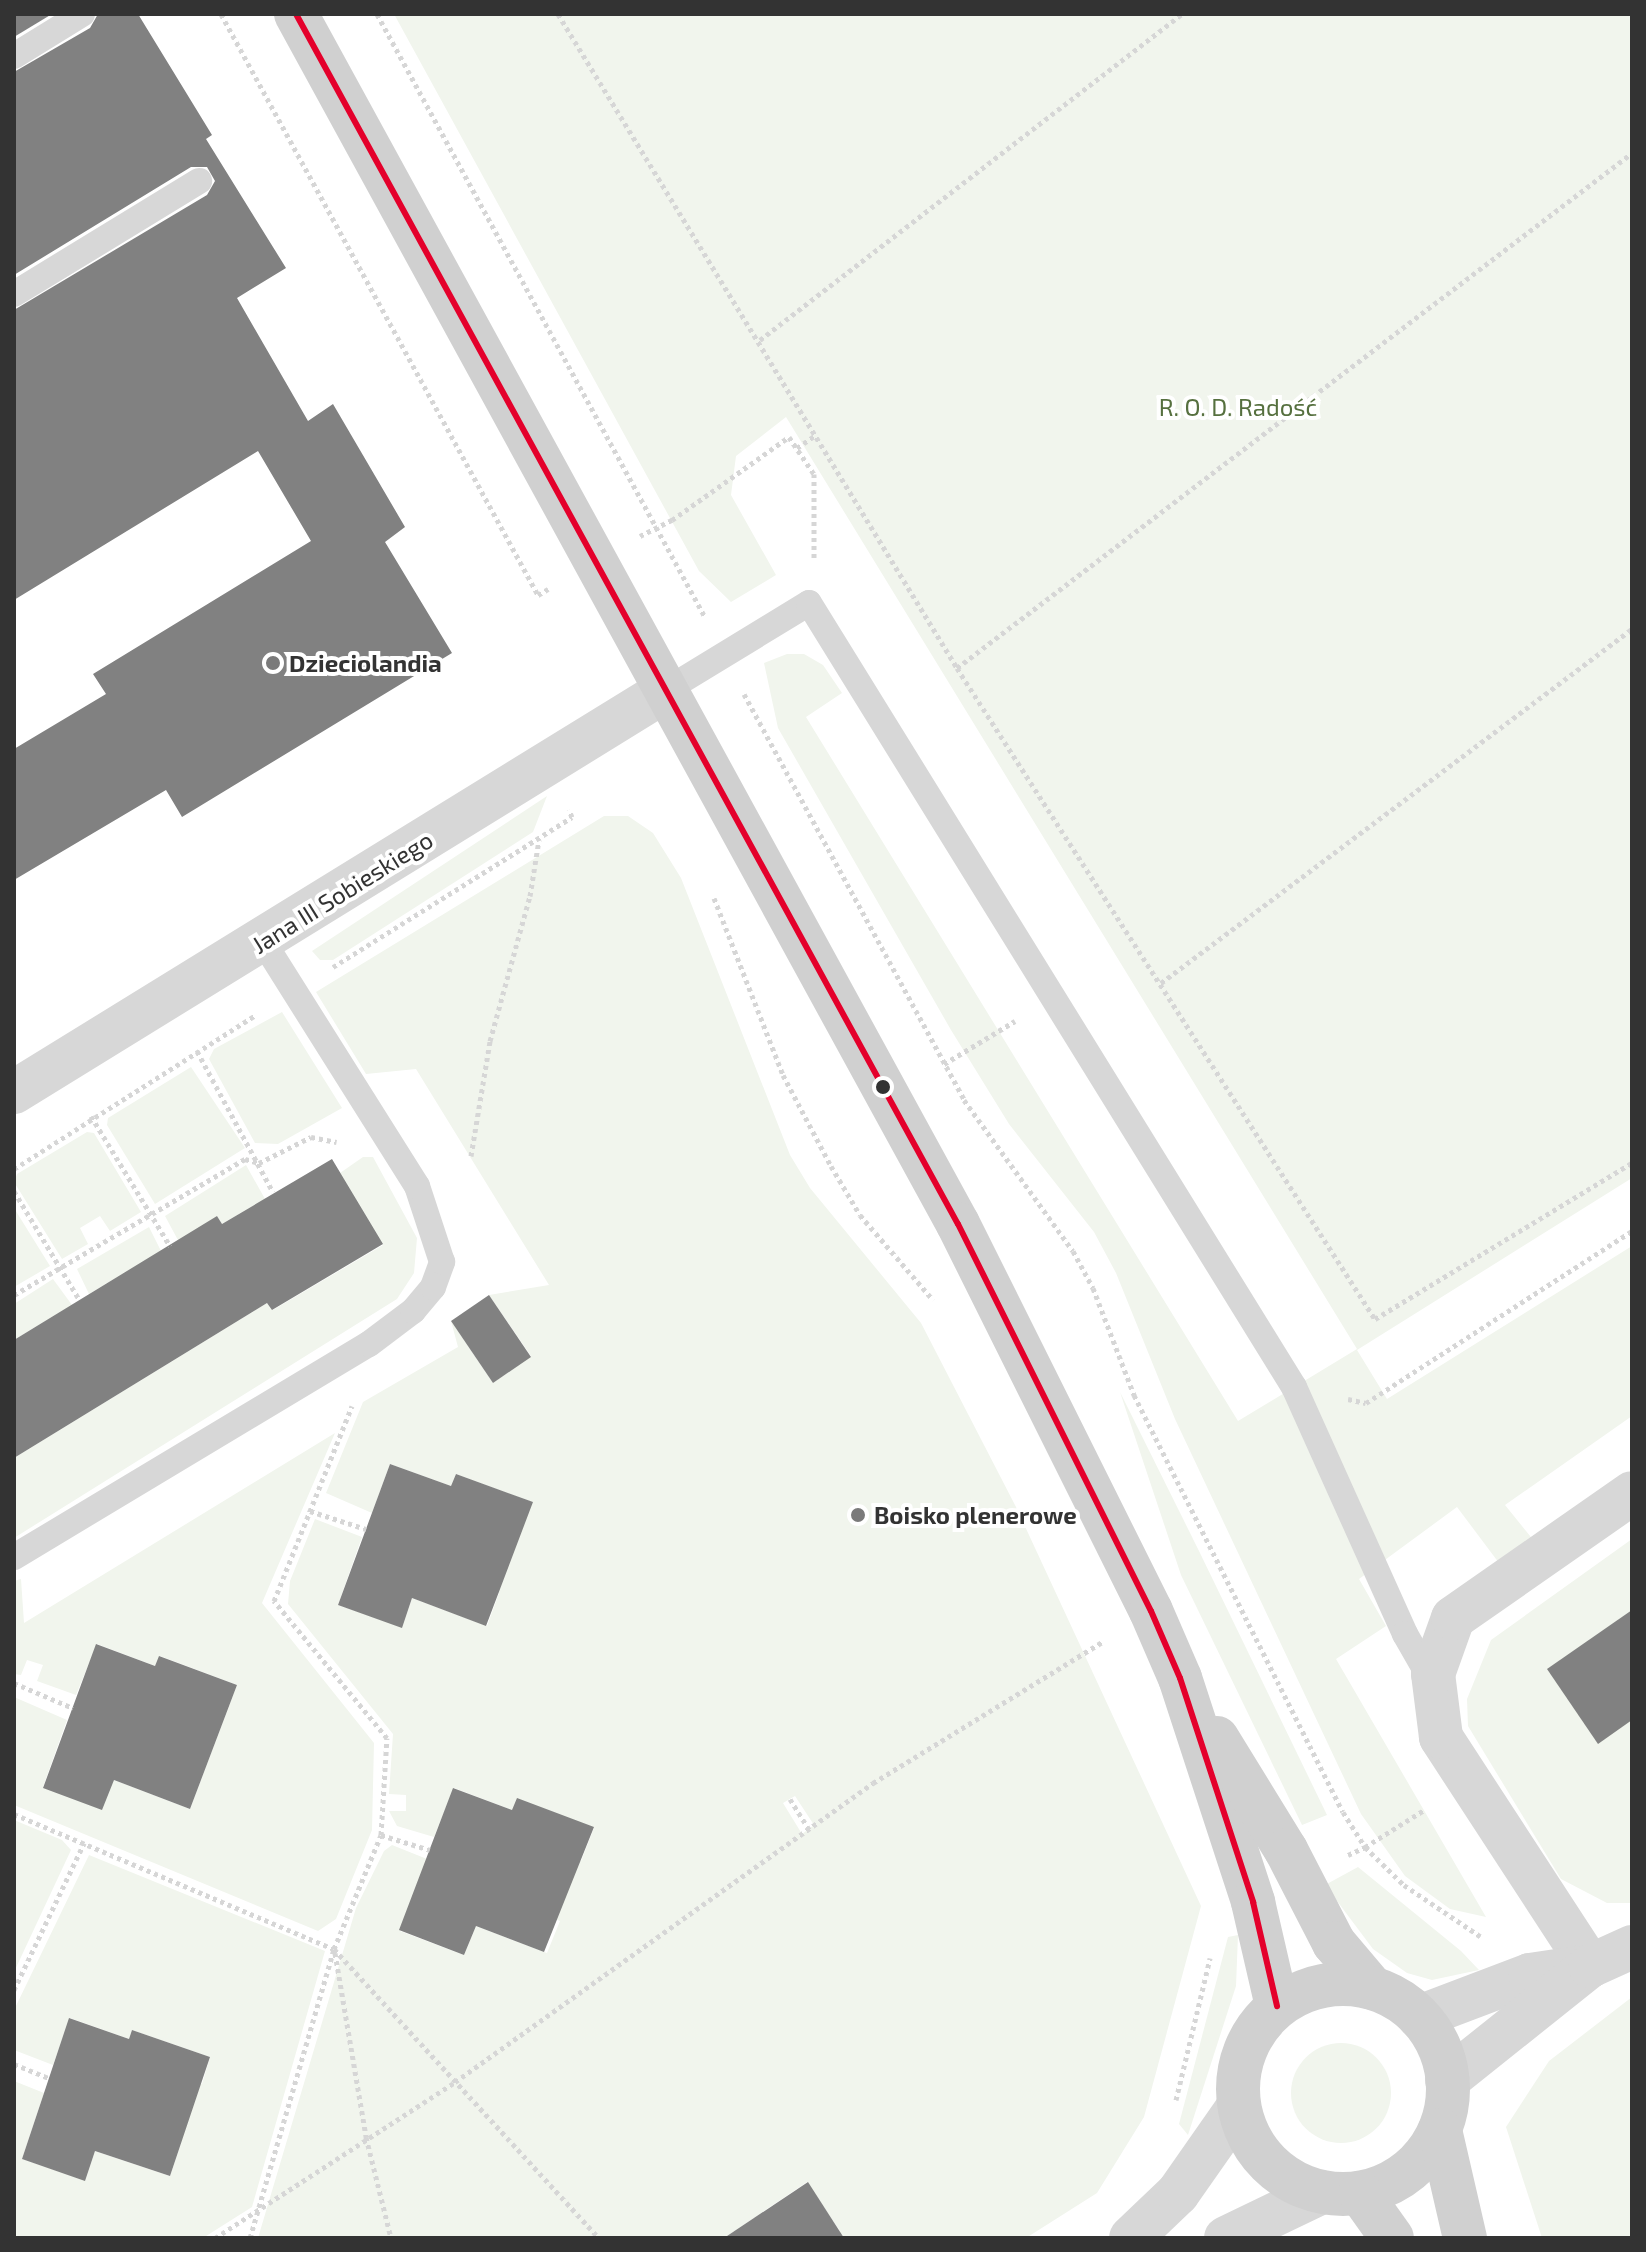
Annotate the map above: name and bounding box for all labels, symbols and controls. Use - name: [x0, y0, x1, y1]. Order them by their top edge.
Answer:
- park label: R. O. D. Radość: [1159, 393, 1317, 421]
- place label: Dzieciolandia: [289, 649, 442, 677]
- marker: Dzieciolandia: [264, 654, 282, 672]
- street label: Jana III Sobieskiego: [246, 825, 438, 959]
- unlabelled marker: [875, 1079, 891, 1095]
- place label: Boisko plenerowe: [874, 1501, 1077, 1529]
- marker: Boisko plenerowe: [849, 1506, 867, 1524]

